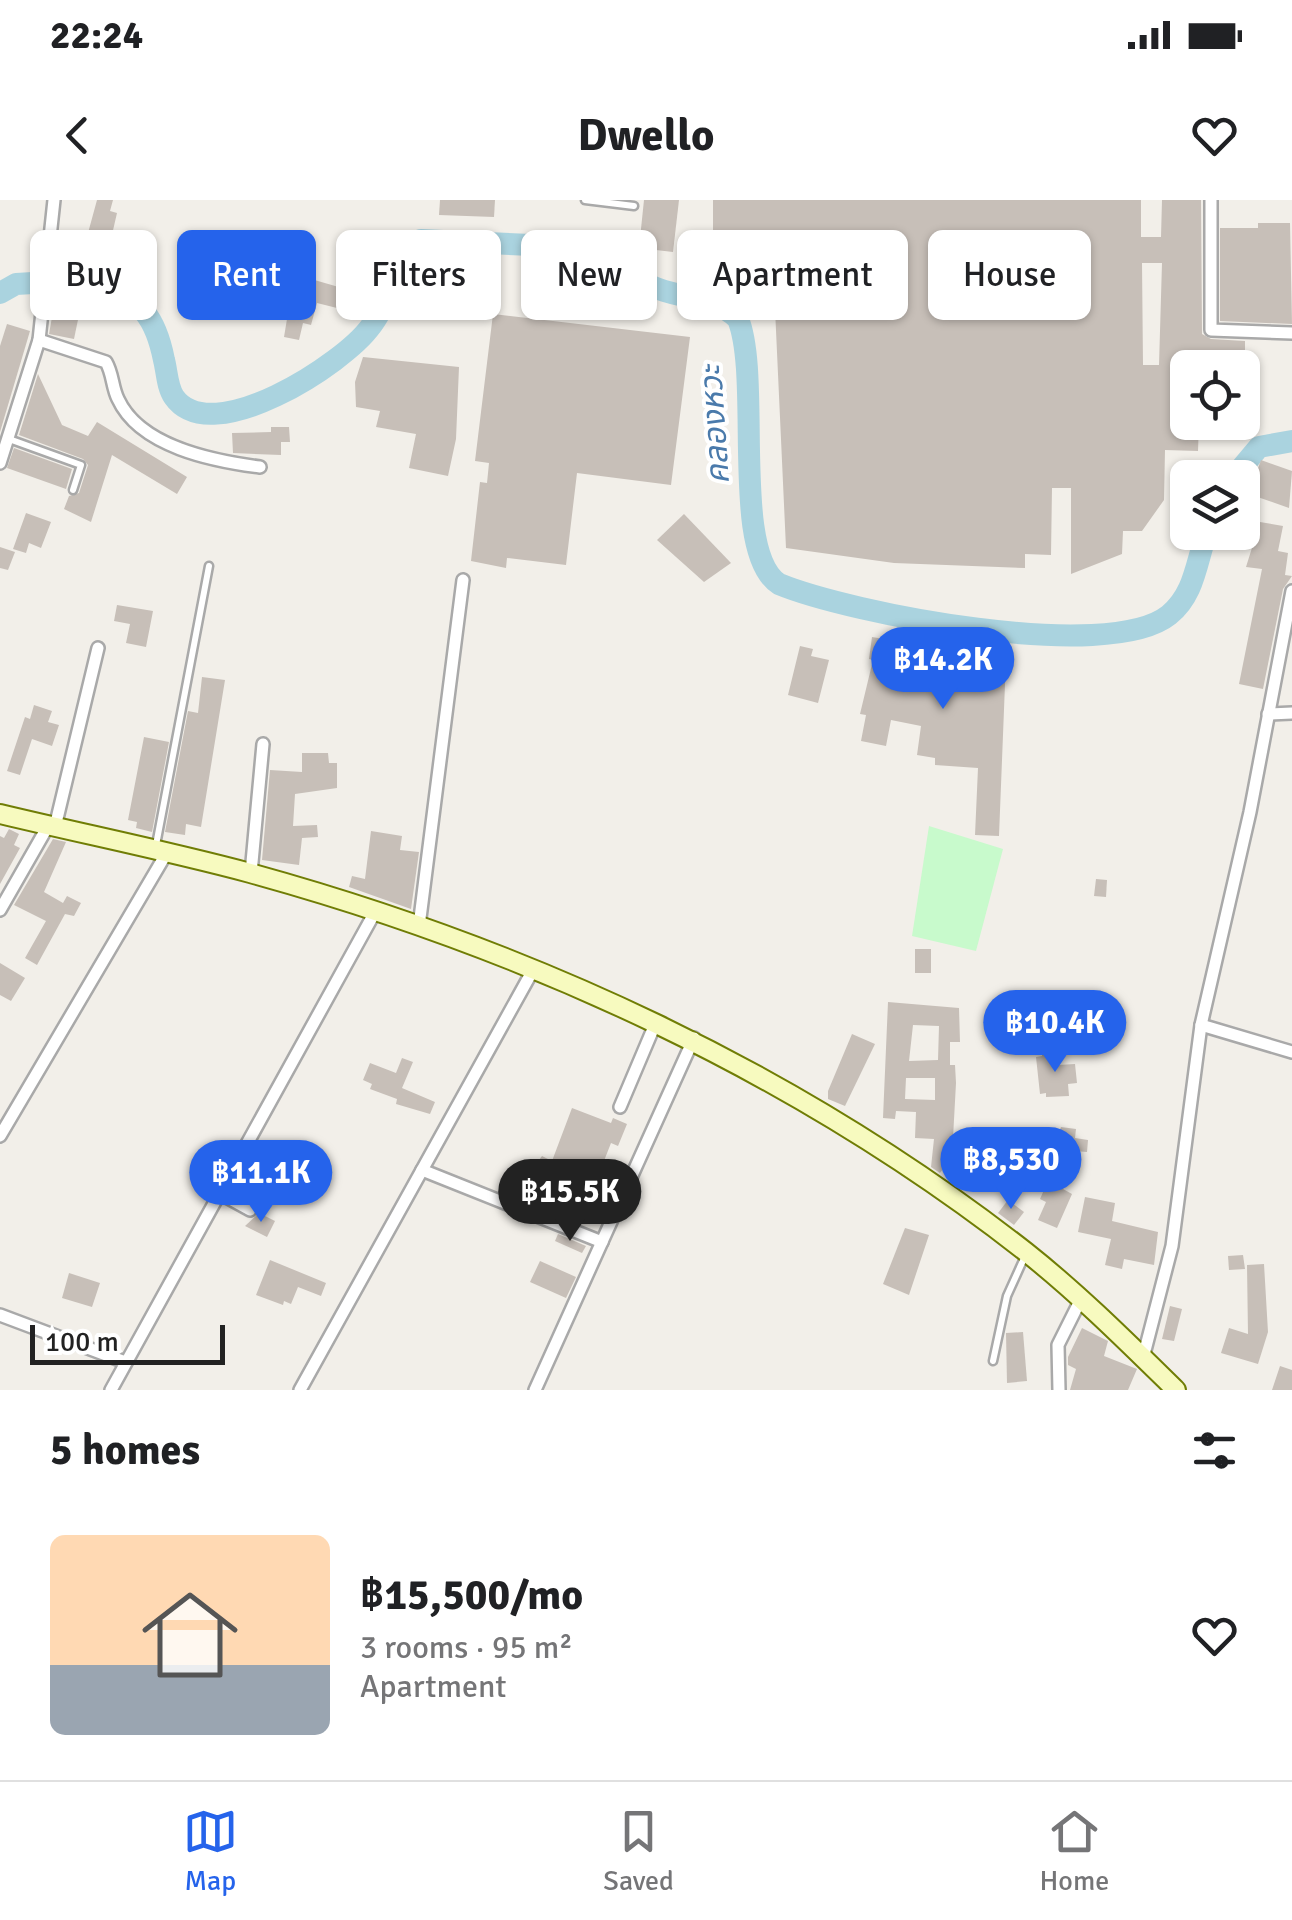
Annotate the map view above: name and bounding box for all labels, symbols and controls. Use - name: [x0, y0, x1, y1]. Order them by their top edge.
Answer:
- text: 22:24: [50, 12, 143, 59]
- icon: back: [50, 108, 105, 163]
- text: Dwello: [578, 108, 714, 163]
- icon: heart: [1187, 108, 1242, 163]
- chip: Buy: [30, 230, 157, 320]
- chip: Rent: [177, 230, 316, 320]
- chip: Filters: [336, 230, 501, 320]
- chip: New: [521, 230, 657, 320]
- chip: Apartment: [677, 230, 908, 320]
- chip: House: [928, 230, 1091, 320]
- map controls: [1170, 350, 1260, 550]
- button: locate: [1170, 350, 1260, 440]
- water label: คลองหวะ: [691, 362, 738, 486]
- button: layers: [1170, 460, 1260, 550]
- pin: ฿14.2K: [862, 627, 1024, 712]
- text: ฿14.2K: [893, 640, 993, 679]
- pin: ฿10.4K: [974, 990, 1136, 1075]
- text: ฿10.4K: [1005, 1003, 1105, 1042]
- pin: ฿8,530: [930, 1127, 1092, 1212]
- pin: ฿11.1K: [180, 1140, 342, 1225]
- text: ฿8,530: [962, 1140, 1060, 1179]
- text: ฿11.1K: [211, 1153, 311, 1192]
- pin: ฿15.5K: [489, 1159, 651, 1244]
- text: ฿15.5K: [520, 1172, 620, 1211]
- scale bar: [30, 1320, 225, 1364]
- text: 100 m: [45, 1325, 119, 1359]
- icon: filters: [1187, 1423, 1242, 1478]
- text: 5 homes: [50, 1425, 200, 1476]
- text: ฿15,500/mo: [360, 1570, 583, 1621]
- icon: home: [130, 1575, 250, 1695]
- icon: heart: [1187, 1608, 1242, 1663]
- text: 3 rooms · 95 m²: [360, 1628, 573, 1667]
- text: Apartment: [360, 1667, 507, 1706]
- tab: Map: [183, 1804, 238, 1898]
- tab: Saved: [603, 1804, 674, 1898]
- tab: Home: [1039, 1804, 1109, 1898]

